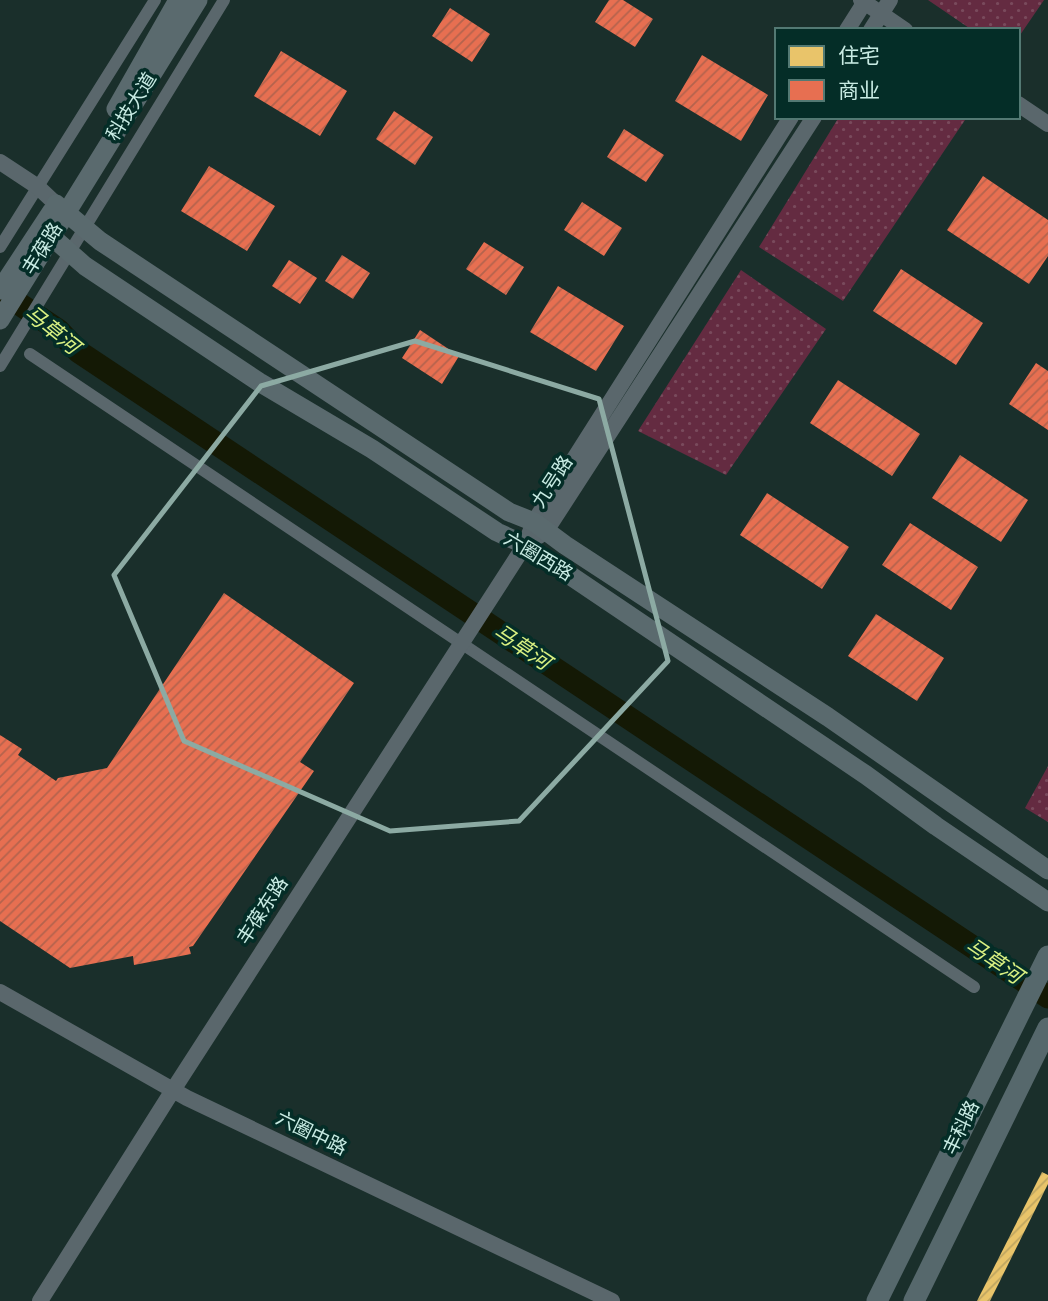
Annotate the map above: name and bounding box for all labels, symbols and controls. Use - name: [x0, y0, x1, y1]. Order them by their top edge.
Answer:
- legend: [775, 28, 1020, 119]
- text: 住宅: [838, 41, 880, 71]
- street label: 科技大道: [100, 68, 164, 146]
- text: 商业: [838, 76, 880, 106]
- street label: 丰葆路: [16, 218, 70, 280]
- water label: 马草河: [18, 299, 89, 364]
- street label: 九号路: [526, 451, 580, 513]
- street label: 六圈西路: [498, 526, 578, 588]
- water label: 马草河: [487, 617, 560, 679]
- street label: 丰葆东路: [231, 872, 295, 950]
- water label: 马草河: [959, 931, 1032, 993]
- street label: 丰科路: [937, 1096, 987, 1160]
- street label: 六圈中路: [271, 1105, 351, 1163]

